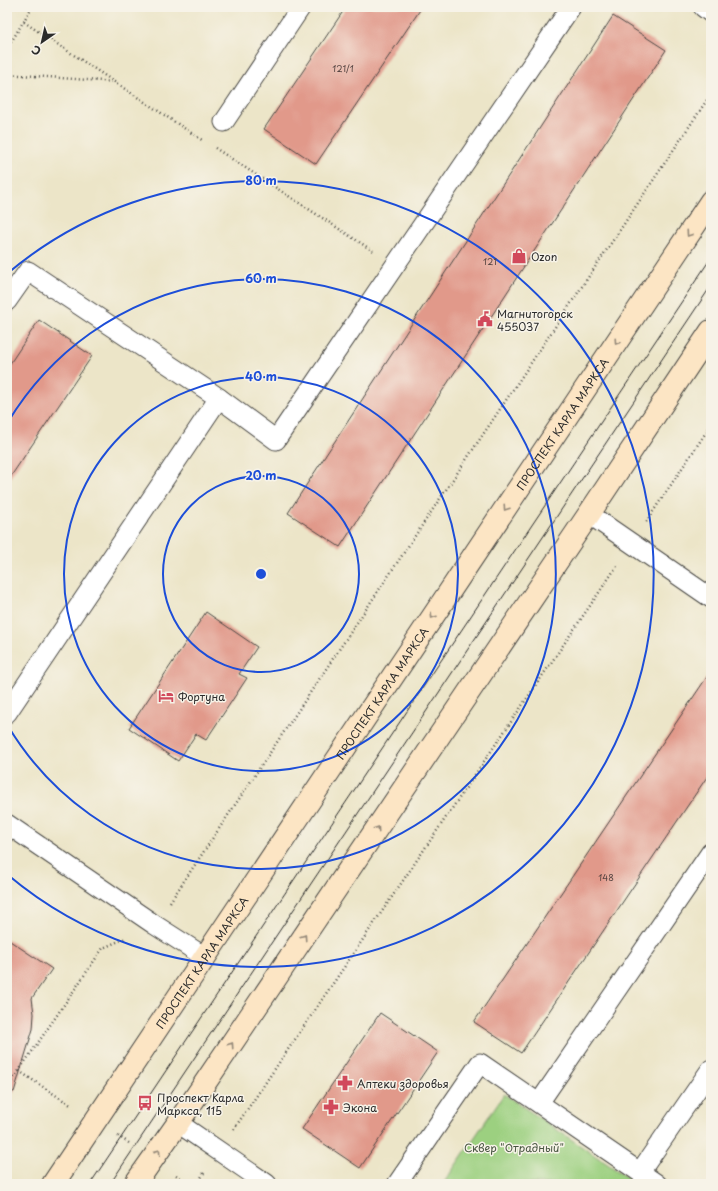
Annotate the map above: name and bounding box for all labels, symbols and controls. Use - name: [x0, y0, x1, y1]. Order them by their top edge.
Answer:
- north arrow: [22, 22, 62, 62]
- text: С: [28, 41, 44, 60]
- house number: 121/1: [332, 61, 354, 75]
- text: 80 m: [245, 171, 277, 189]
- one-way arrow: [687, 229, 694, 236]
- shop icon: Ozon: [510, 247, 528, 265]
- place label: Ozon: [531, 248, 557, 265]
- house number: 121: [483, 254, 497, 268]
- text: 60 m: [245, 269, 277, 287]
- place label: Магнитогорск 455037: [497, 305, 573, 335]
- public building icon: Магнитогорск 455037: [476, 310, 494, 328]
- one-way arrow: [615, 337, 622, 344]
- street label: ПРОСПЕКТ КАРЛА МАРКСА: [512, 354, 613, 493]
- text: 40 m: [245, 367, 277, 385]
- text: 20 m: [245, 466, 277, 484]
- one-way arrow: [503, 504, 511, 511]
- centre of rings: [254, 567, 268, 581]
- one-way arrow: [430, 612, 438, 619]
- street label: ПРОСПЕКТ КАРЛА МАРКСА: [331, 623, 432, 762]
- hotel icon: Фортуна: [157, 687, 175, 705]
- place label: Фортуна: [178, 688, 225, 705]
- one-way arrow: [372, 826, 379, 833]
- house number: 148: [598, 870, 614, 884]
- street label: ПРОСПЕКТ КАРЛА МАРКСА: [151, 892, 252, 1032]
- one-way arrow: [299, 934, 307, 941]
- one-way arrow: [226, 1042, 233, 1049]
- pharmacy icon: Аптеки здоровья: [336, 1074, 354, 1092]
- place label: Аптеки здоровья: [357, 1075, 449, 1092]
- place label: Проспект Карла Маркса, 115: [157, 1089, 244, 1119]
- bus stop icon: Проспект Карла Маркса, 115: [136, 1094, 154, 1112]
- pharmacy icon: Экона: [322, 1098, 340, 1116]
- place label: Экона: [343, 1099, 377, 1116]
- park label: Сквер "Отрадный": [464, 1139, 564, 1156]
- one-way arrow: [153, 1149, 161, 1156]

